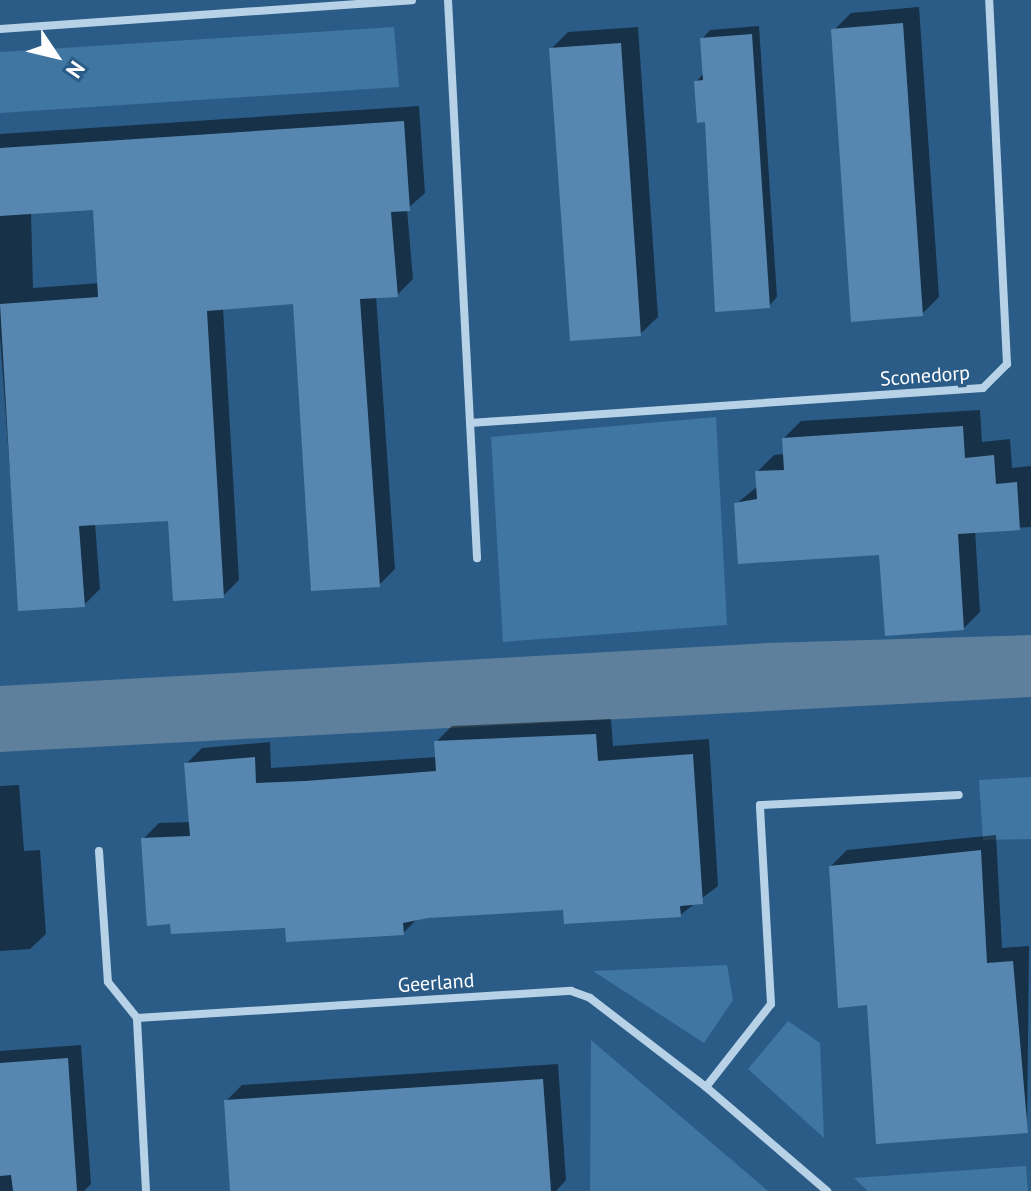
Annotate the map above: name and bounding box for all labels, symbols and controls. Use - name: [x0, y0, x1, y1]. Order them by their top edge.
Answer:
- north arrow: [16, 16, 96, 96]
- text: N: [60, 56, 91, 84]
- street label: Sconedorp: [879, 361, 971, 391]
- street label: Geerland: [397, 968, 475, 998]

